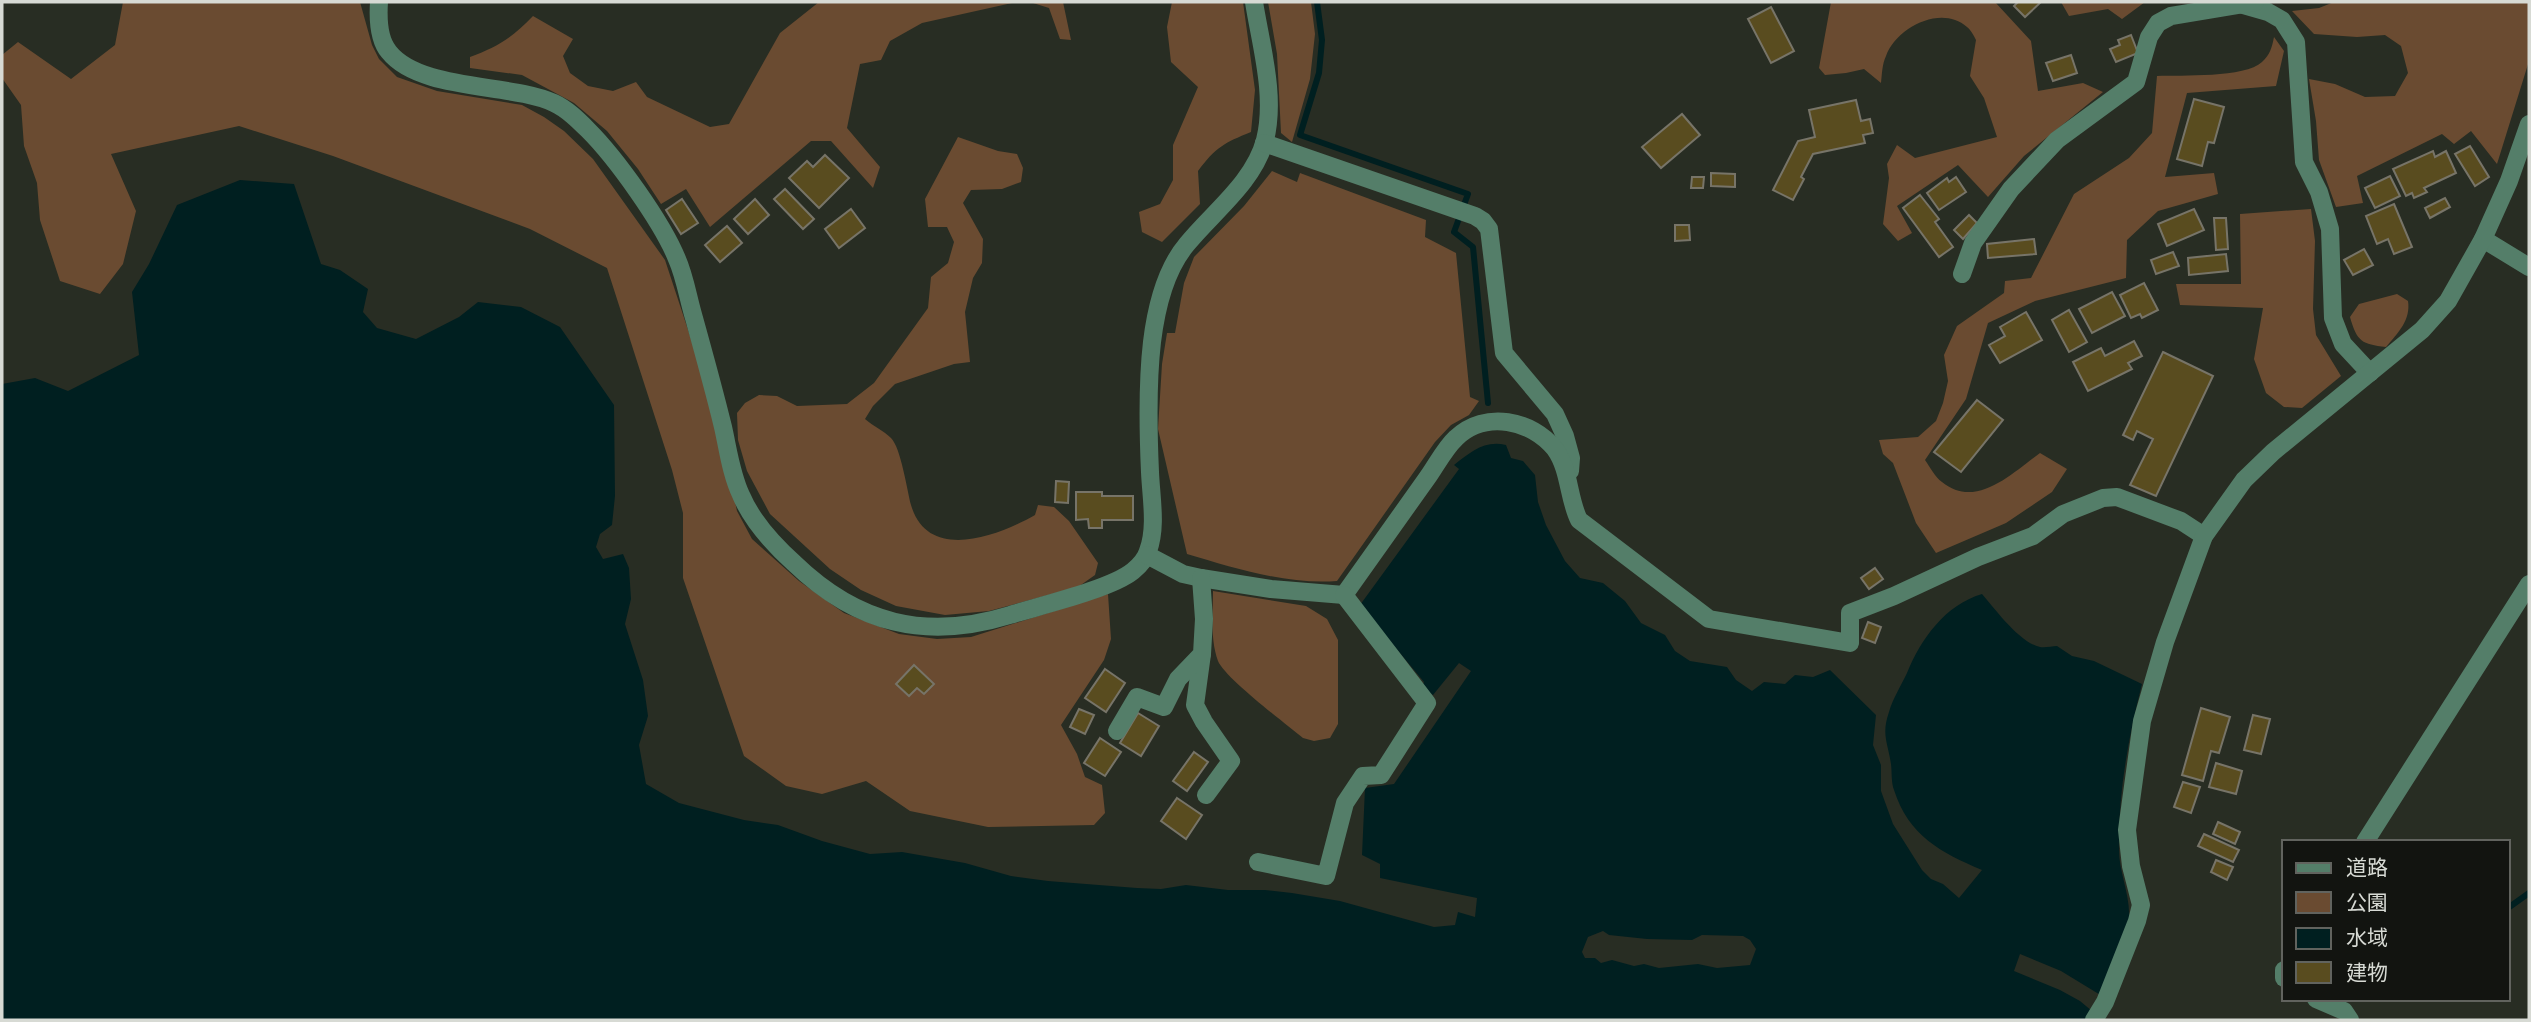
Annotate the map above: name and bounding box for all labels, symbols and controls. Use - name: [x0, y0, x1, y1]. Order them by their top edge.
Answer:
- legend: [2282, 840, 2510, 1001]
- text: 道路: [2346, 854, 2388, 879]
- text: 公園: [2346, 889, 2388, 914]
- text: 水域: [2346, 924, 2388, 949]
- text: 建物: [2346, 959, 2388, 984]

